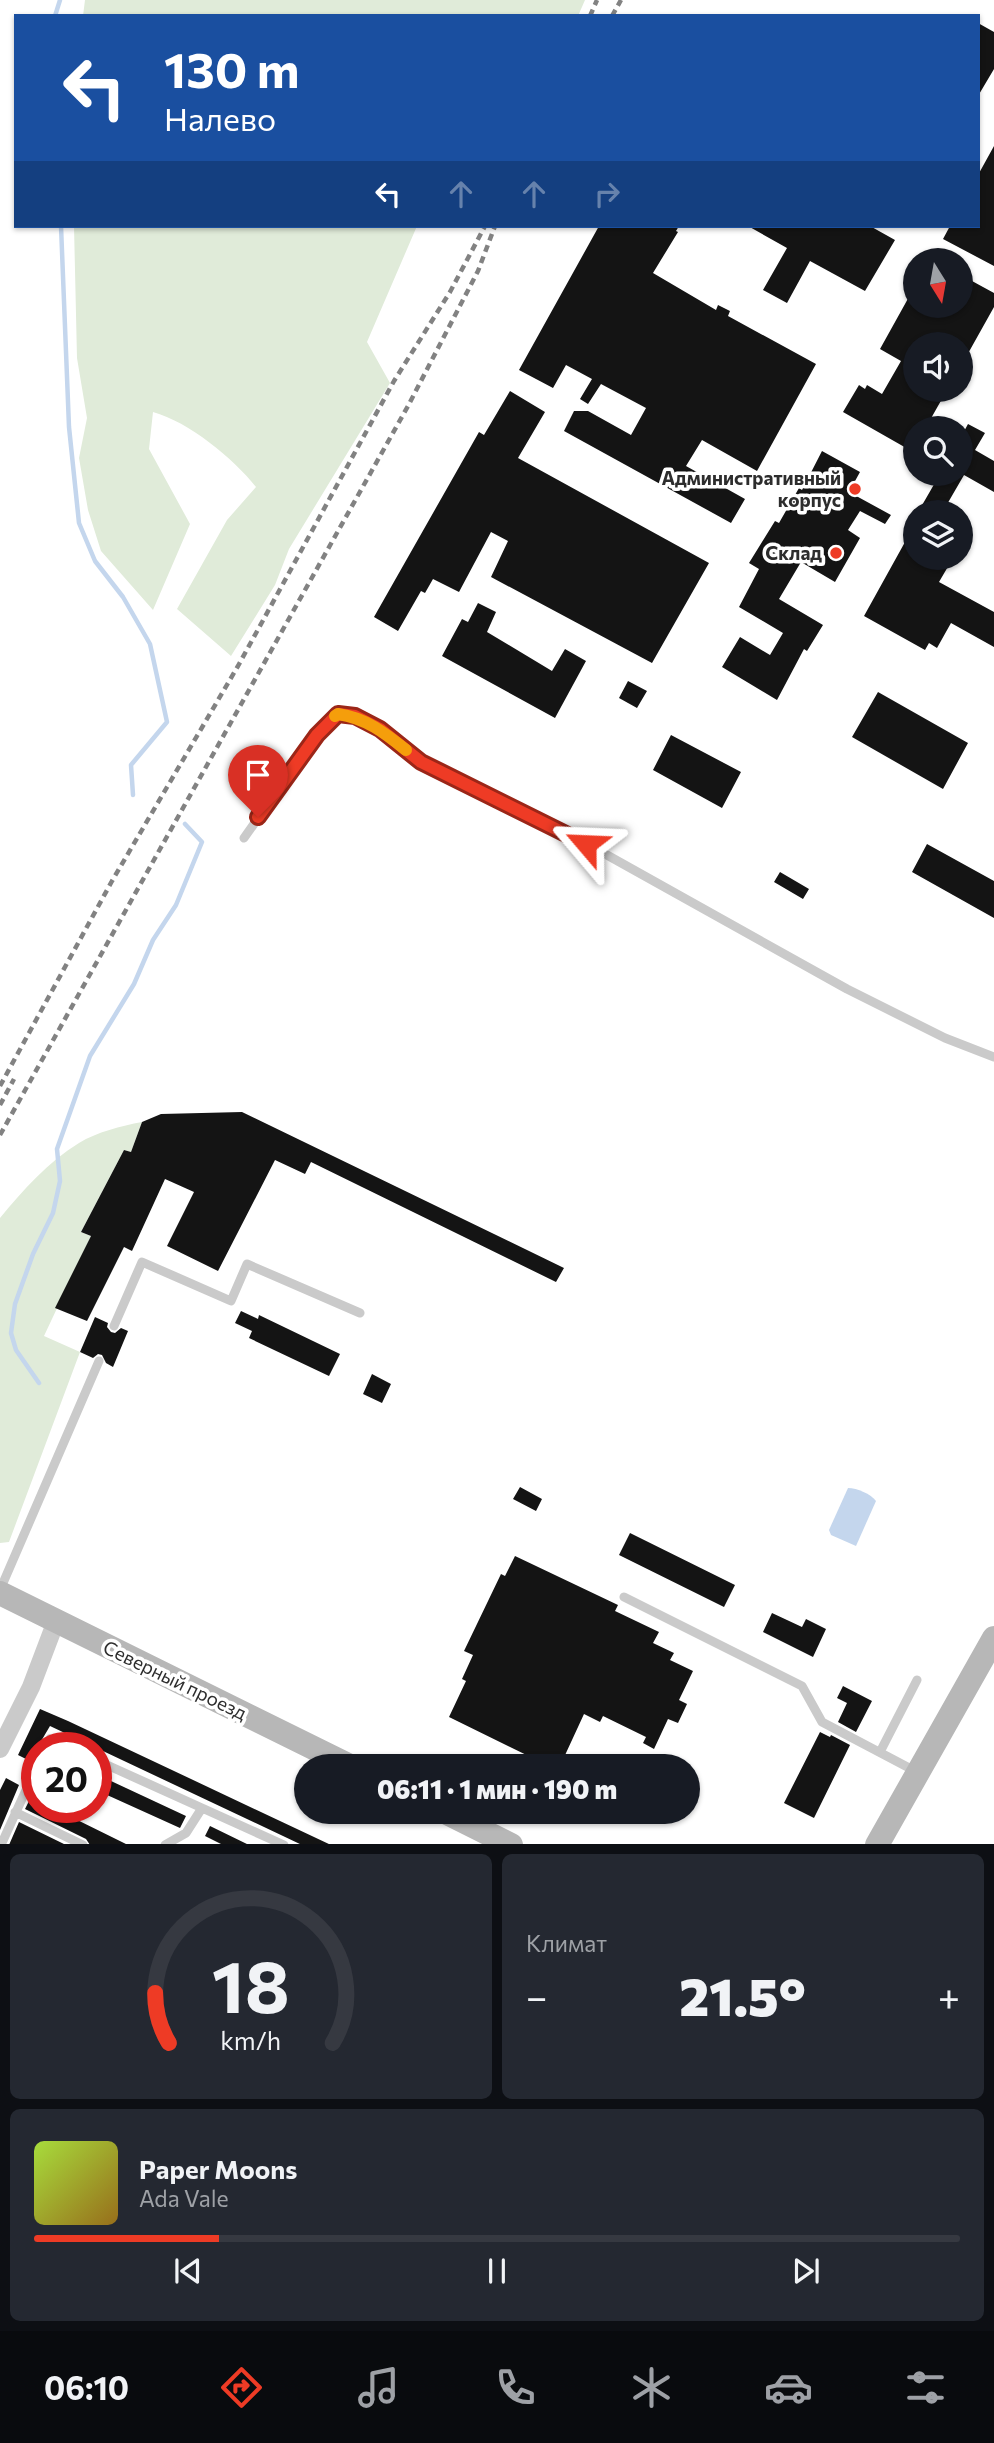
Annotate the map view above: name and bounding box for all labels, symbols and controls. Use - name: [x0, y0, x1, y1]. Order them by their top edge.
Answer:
- text: 130 m: [164, 38, 299, 98]
- icon: left: [49, 42, 140, 133]
- text: Налево: [164, 98, 276, 138]
- icon: left: [369, 175, 407, 213]
- icon: ahead: [442, 175, 480, 213]
- icon: ahead: [515, 175, 553, 213]
- icon: right: [588, 175, 626, 213]
- north arrow: [903, 248, 973, 318]
- map controls: [903, 248, 973, 570]
- button: sound: [903, 332, 973, 402]
- button: search: [903, 416, 973, 486]
- place label: Административный корпус: [661, 466, 841, 511]
- marker: Административный корпус: [847, 481, 863, 497]
- button: layers: [903, 500, 973, 570]
- place label: Склад: [765, 541, 822, 564]
- marker: Склад: [828, 545, 844, 561]
- pin: [228, 745, 288, 817]
- icon: arrive: [239, 756, 277, 794]
- position arrow: [549, 807, 623, 881]
- street label: Северный проезд: [100, 1635, 251, 1724]
- speed limit sign: 20: [21, 1732, 112, 1823]
- text: 06:11 · 1 мин · 190 m: [377, 1773, 617, 1804]
- text: Климат: [526, 1929, 607, 1957]
- text: 18: [212, 1939, 290, 2028]
- text: 21.5°: [679, 1963, 806, 2027]
- text: −: [526, 1972, 548, 2019]
- text: +: [938, 1972, 960, 2019]
- text: km/h: [221, 2024, 281, 2054]
- text: Paper Moons: [139, 2153, 297, 2184]
- text: Ada Vale: [139, 2184, 229, 2212]
- icon: previous: [169, 2252, 207, 2290]
- icon: pause: [478, 2252, 516, 2290]
- icon: next: [787, 2252, 825, 2290]
- icon: directions: [217, 2363, 266, 2412]
- icon: music: [354, 2363, 403, 2412]
- icon: phone: [491, 2363, 540, 2412]
- icon: climate: [627, 2363, 676, 2412]
- icon: car: [764, 2363, 813, 2412]
- icon: filters: [901, 2363, 950, 2412]
- text: 06:10: [44, 2367, 129, 2407]

